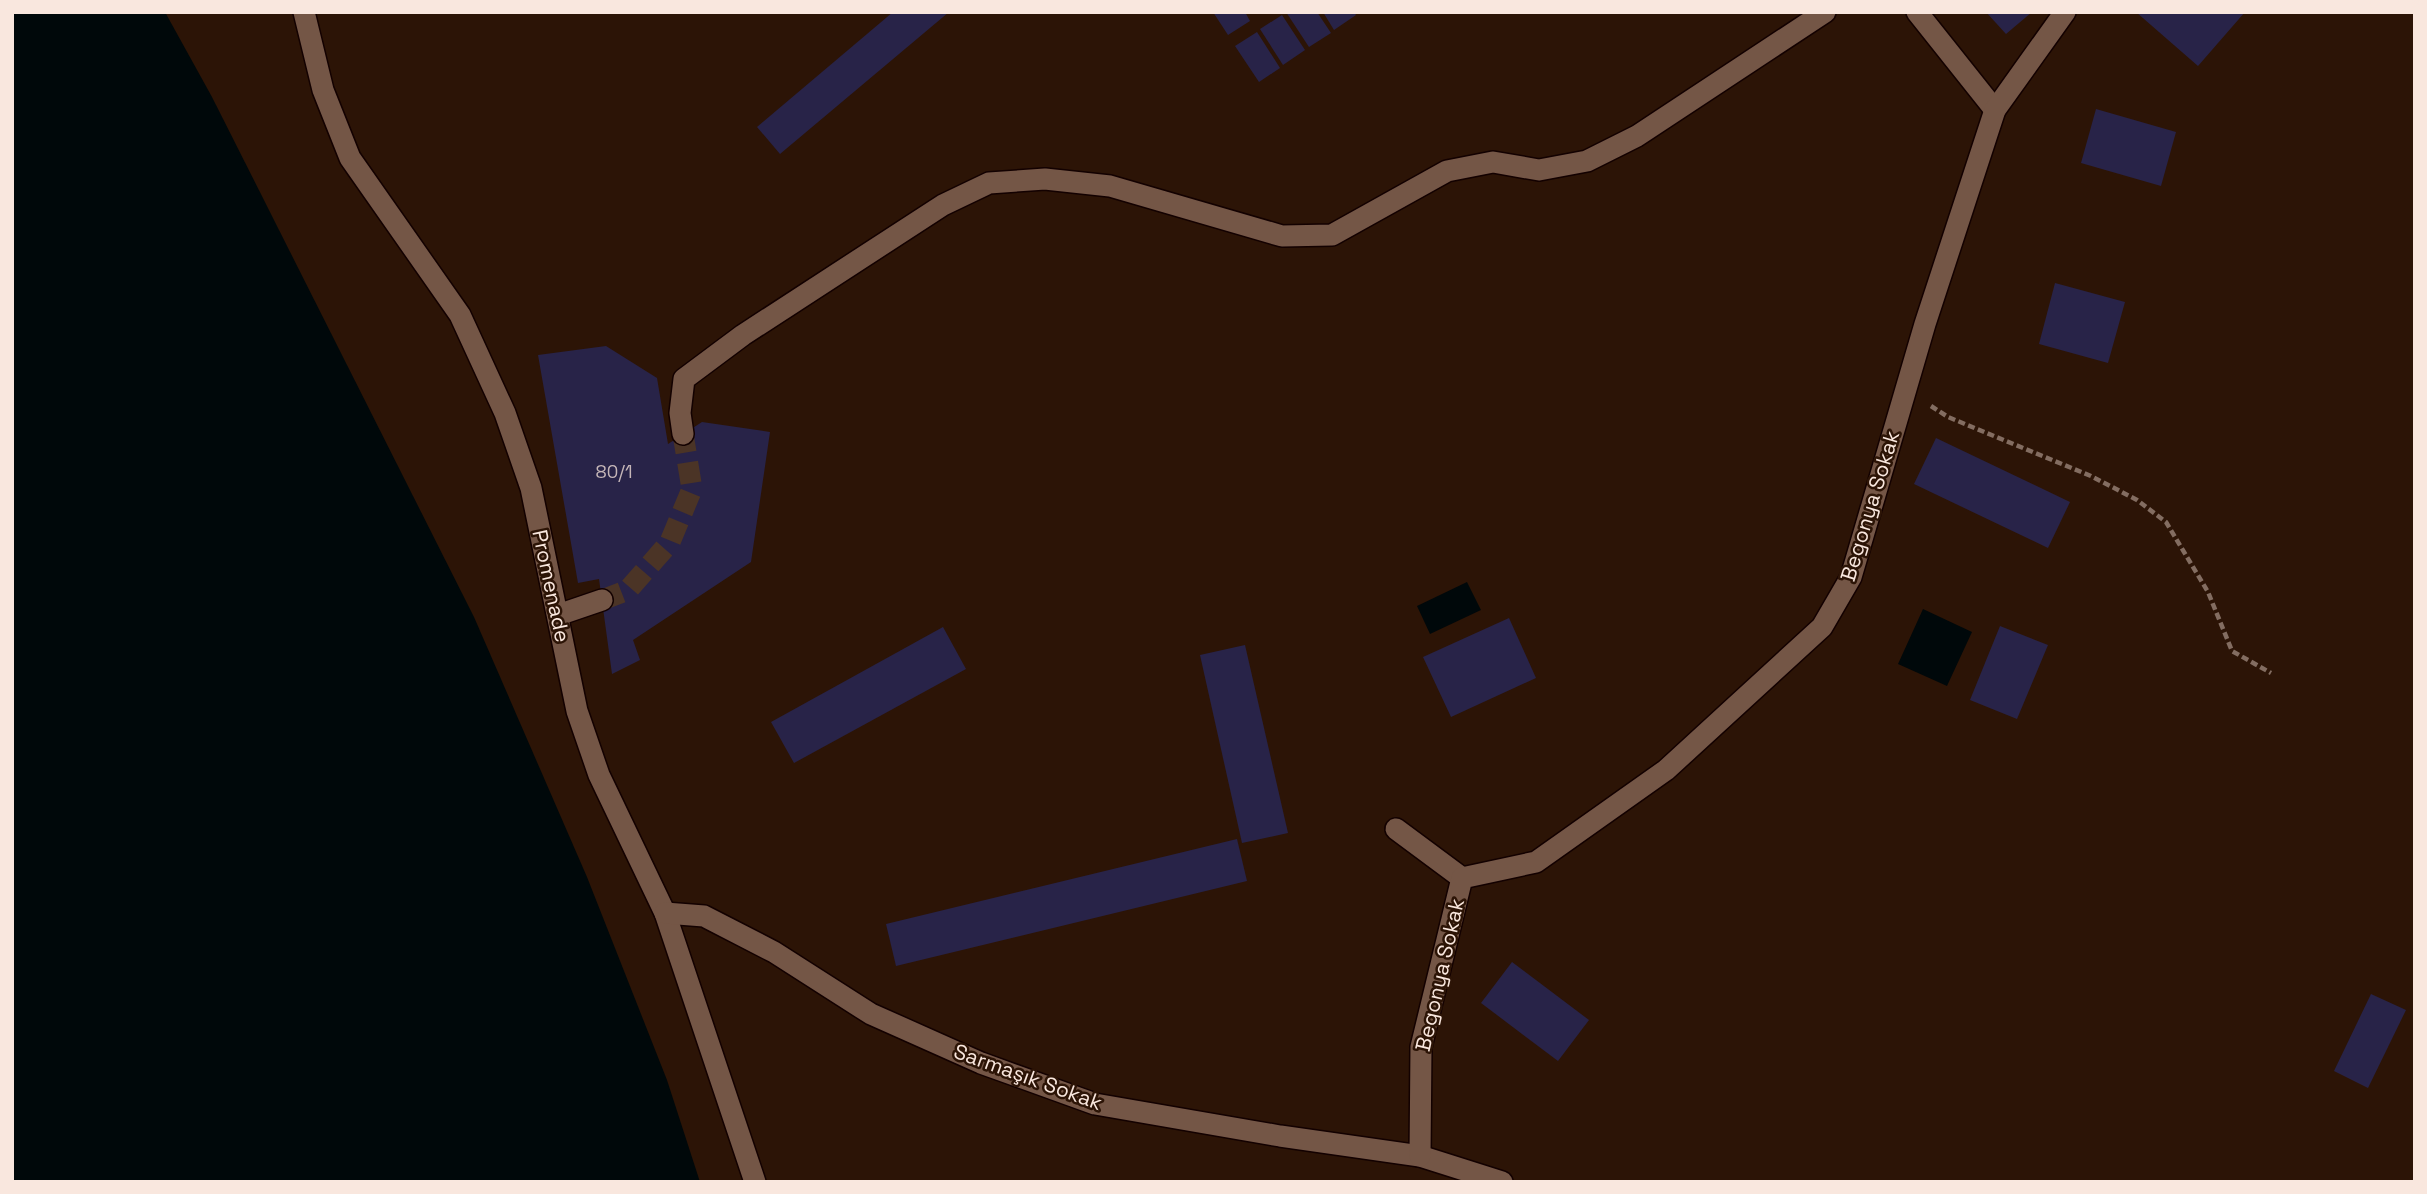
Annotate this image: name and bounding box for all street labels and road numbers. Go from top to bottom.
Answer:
street label: Begonya Sokak [1834,427,1905,584]
street label: Promenade [526,527,577,645]
street label: Begonya Sokak [1409,896,1470,1054]
street label: Sarmaşık Sokak [950,1037,1106,1116]

